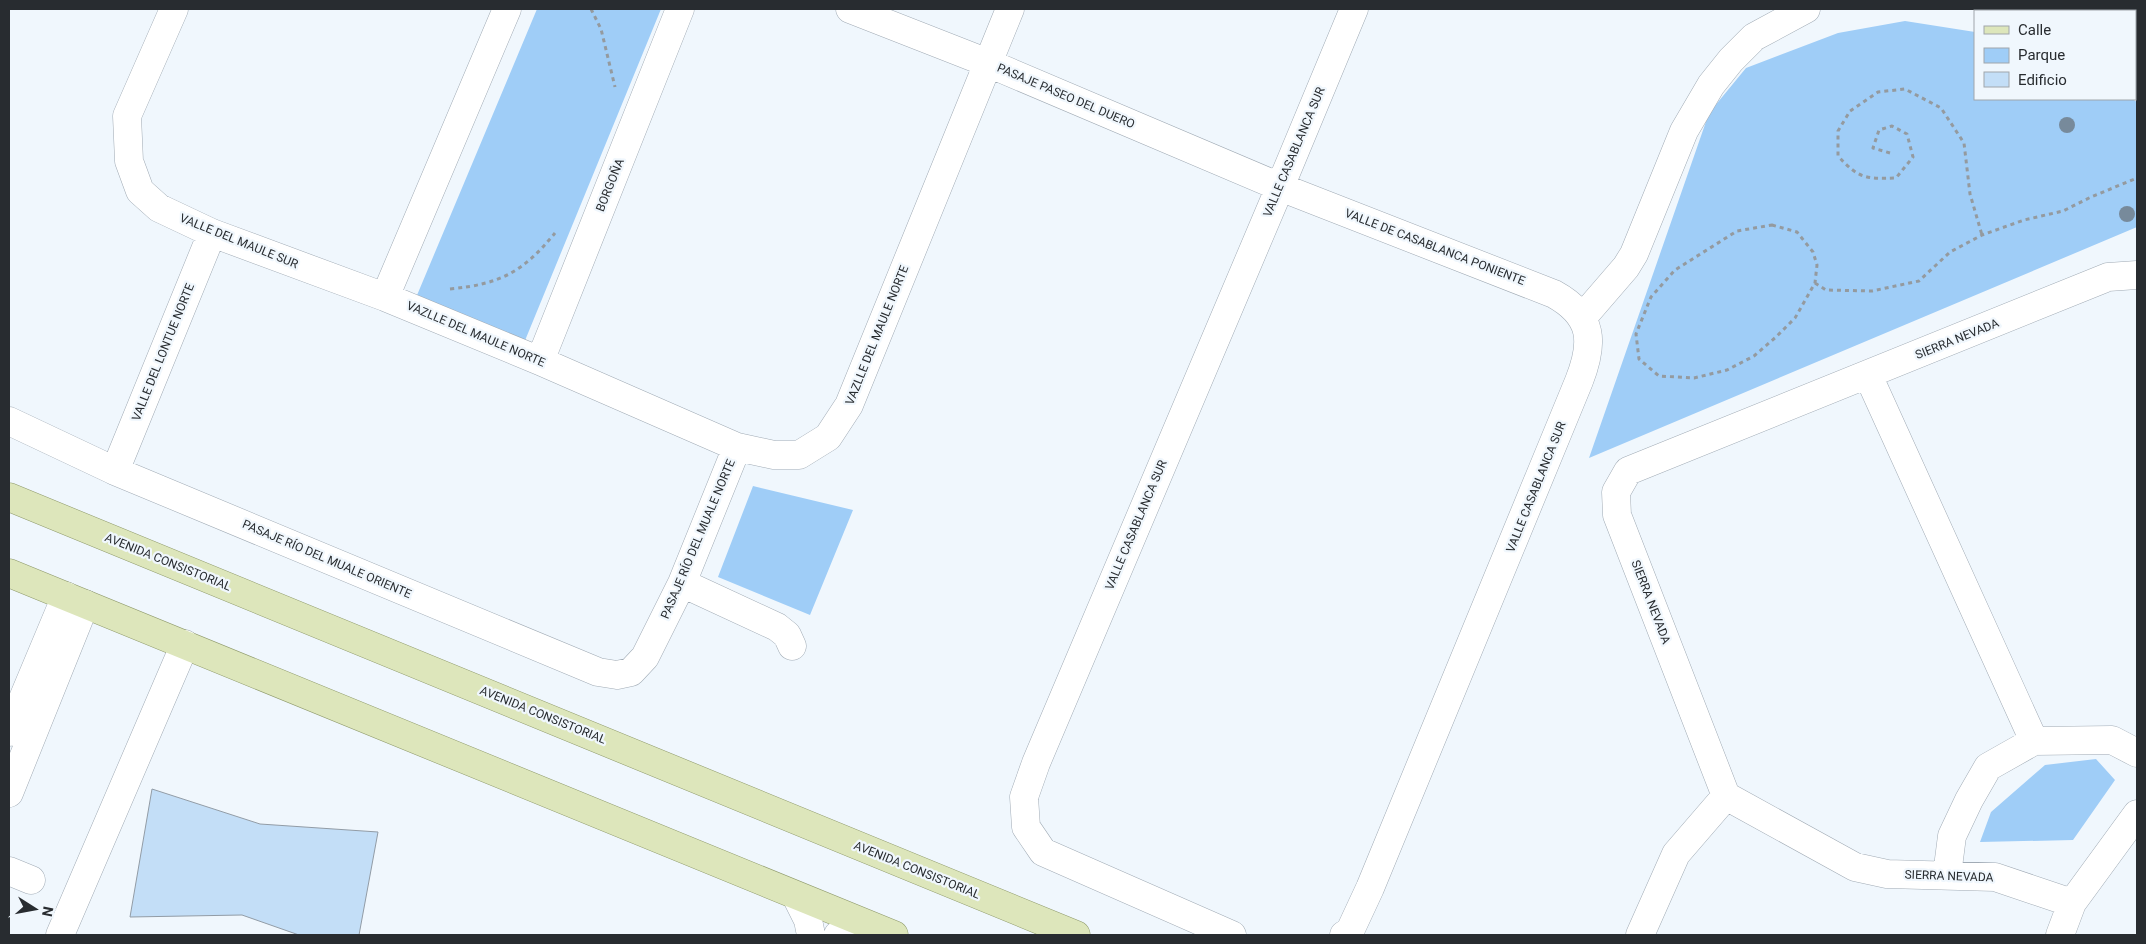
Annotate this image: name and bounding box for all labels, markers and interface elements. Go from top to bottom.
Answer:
legend [1974,10,2136,100]
text: Calle [2018,21,2051,39]
text: Parque [2018,46,2065,64]
street label: PASAJE PASEO DEL DUERO [995,61,1137,131]
text: Edificio [2018,71,2067,89]
street label: VALLE CASABLANCA SUR [1260,84,1328,219]
street label: BORGOÑA [591,155,627,214]
street label: VALLE DE CASABLANCA PONIENTE [1343,206,1527,288]
street label: VALLE DEL MAULE SUR [178,211,301,271]
street label: VAZLLE DEL MAULE NORTE [843,263,911,407]
street label: VALLE DEL LONTUE NORTE [129,281,197,423]
street label: VAZLLE DEL MAULE NORTE [405,298,548,370]
street label: SIERRA NEVADA [1913,316,2001,362]
street label: VALLE CASABLANCA SUR [1503,419,1569,554]
street label: PASAJE RÍO DEL MUALE NORTE [657,457,738,621]
street label: VALLE CASABLANCA SUR [1102,457,1170,592]
street label: PASAJE RÍO DEL MUALE ORIENTE [240,516,414,601]
street label: AVENIDA CONSISTORIAL [103,530,234,594]
street label: SIERRA NEVADA [1629,558,1674,646]
street label: AVENIDA CONSISTORIAL [478,683,609,747]
street label: AVENIDA CONSISTORIAL [852,838,983,902]
street label: SIERRA NEVADA [1904,867,1994,885]
north arrow [10,884,60,934]
text: N [39,905,57,918]

